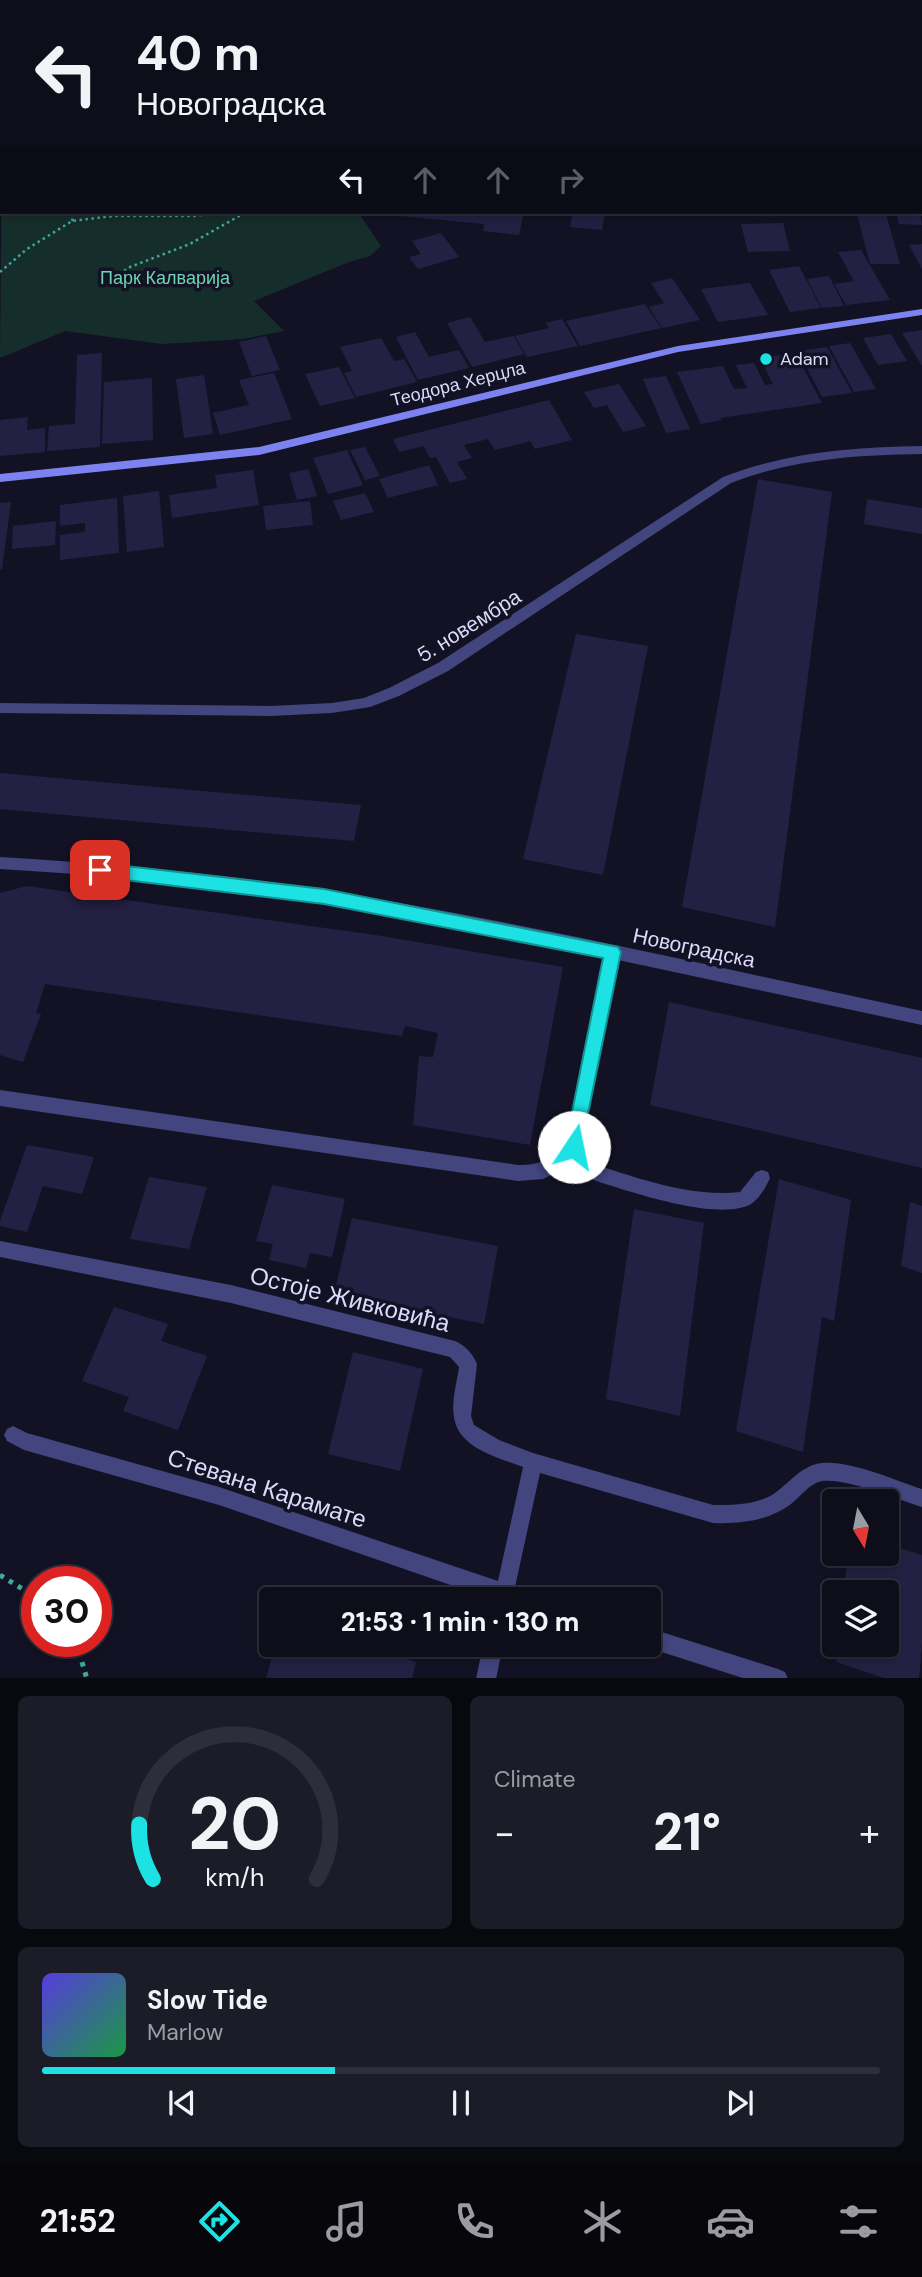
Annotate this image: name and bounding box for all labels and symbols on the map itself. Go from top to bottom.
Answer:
park label: Парк Калварија [100,266,231,290]
place label: Adam [780,347,829,371]
marker: Adam [758,351,774,367]
street label: Теодора Херцла [388,355,529,412]
street label: 5. новембра [412,583,527,669]
pin [70,840,130,900]
street label: Новоградска [630,921,758,975]
position arrow [537,1110,611,1184]
street label: Остоје Живковића [247,1259,454,1339]
street label: Стевана Карамате [163,1441,371,1535]
north arrow [822,1489,900,1566]
speed limit sign: 30 [21,1566,112,1657]

